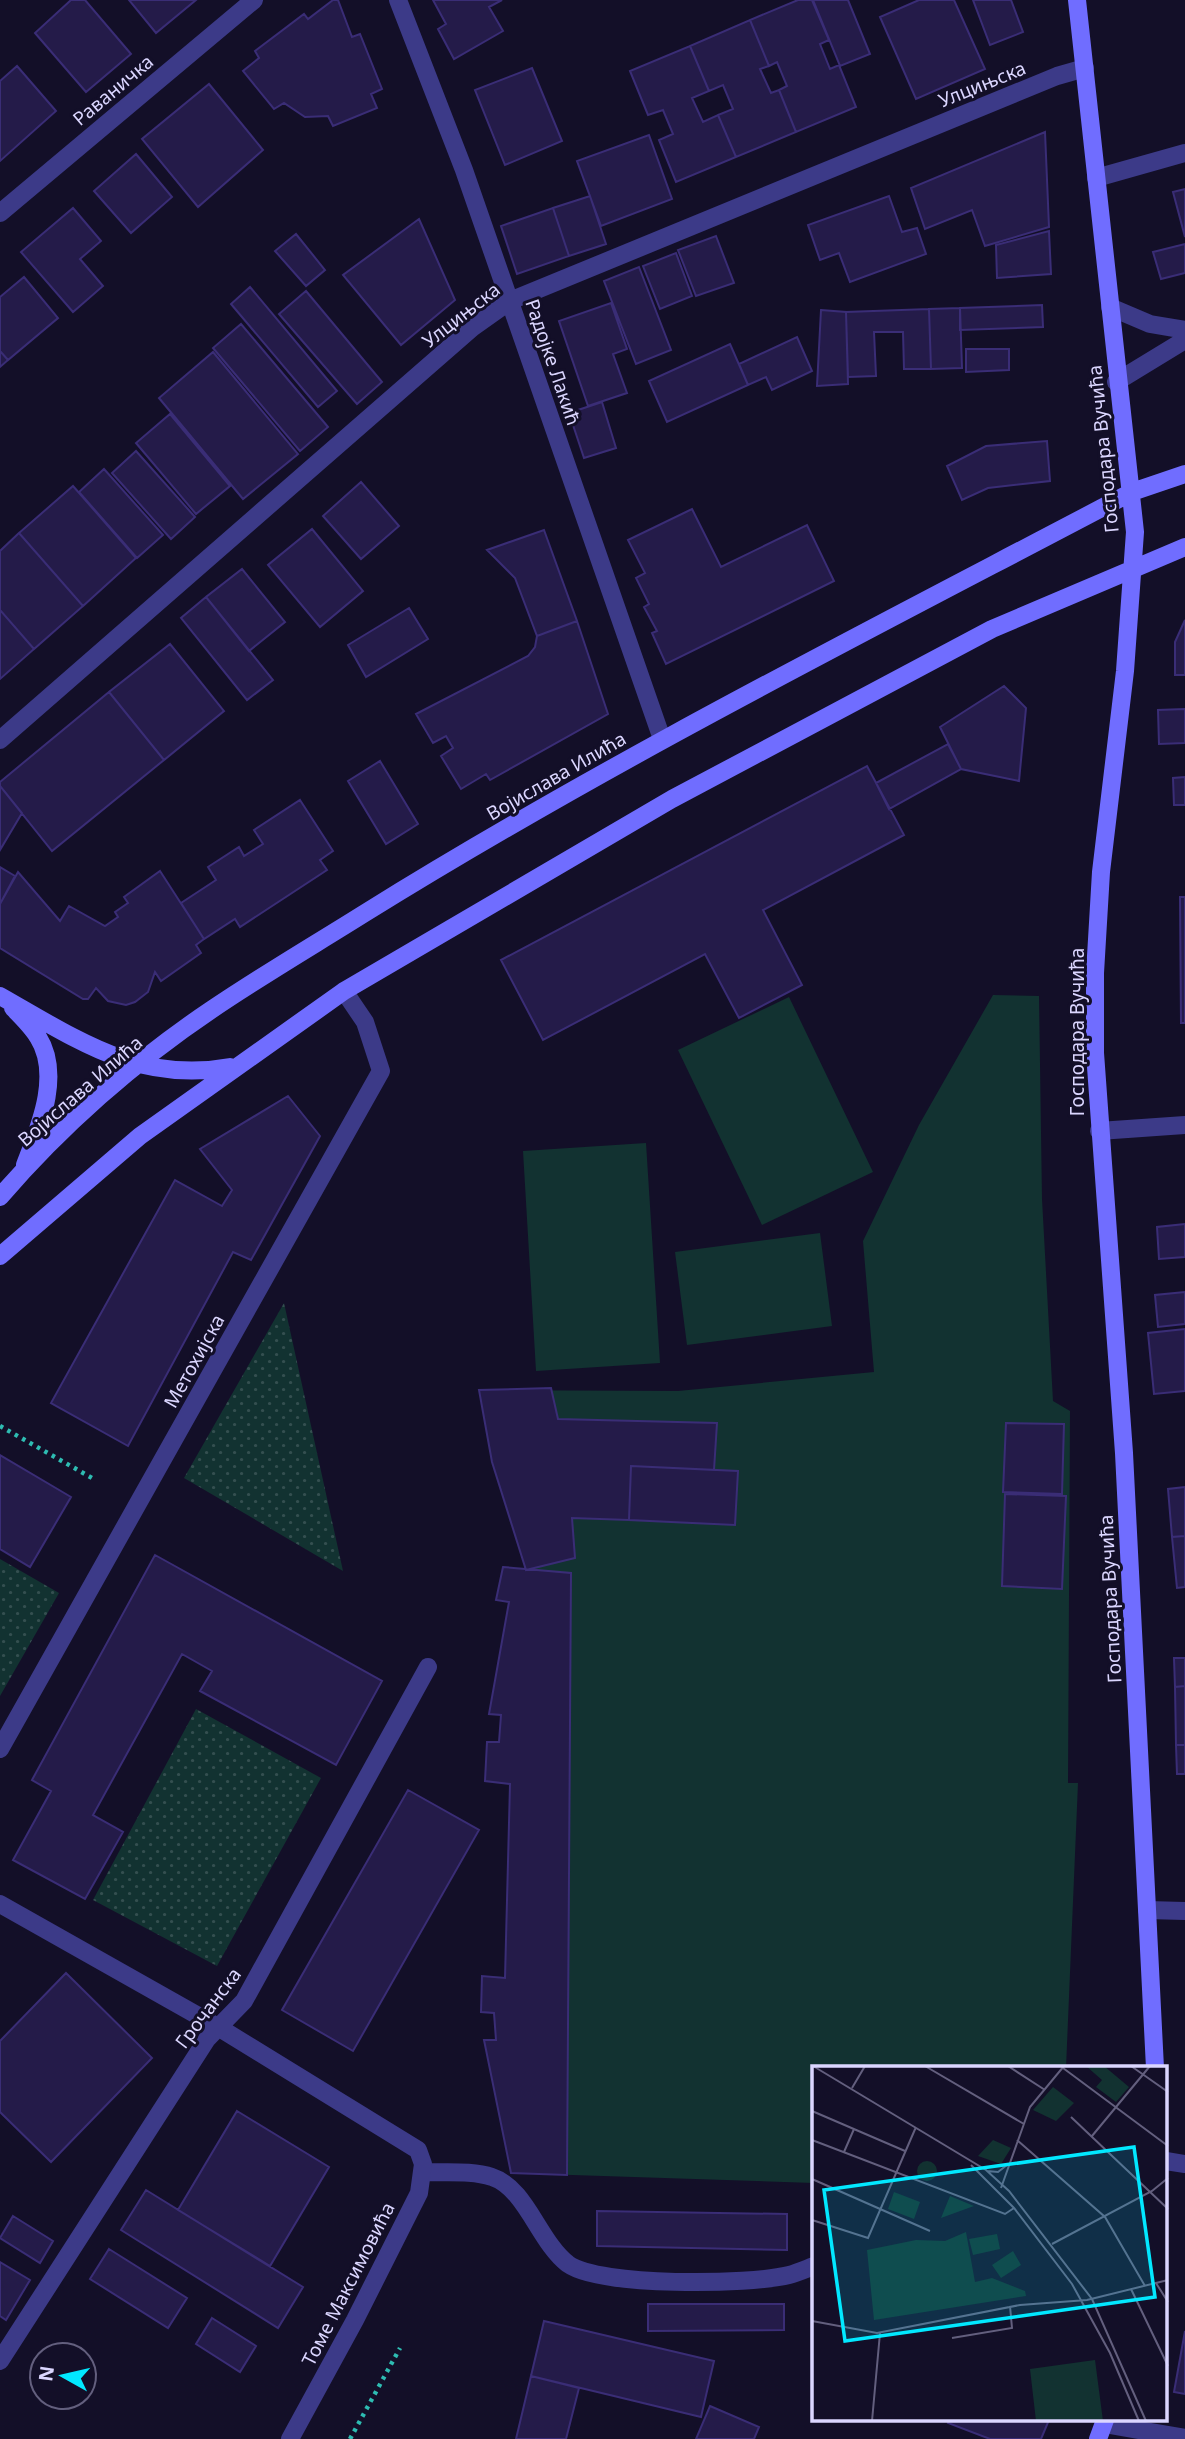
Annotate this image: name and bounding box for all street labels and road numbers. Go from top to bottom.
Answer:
street label: Раваничка [67,49,159,131]
street label: Улцињска [935,55,1029,113]
street label: Улцињска [417,276,505,354]
street label: Радојке Лакић [519,295,587,429]
street label: Господара Вучића [1081,364,1125,534]
street label: Војислава Илића [481,725,631,827]
street label: Господара Вучића [1064,948,1090,1116]
street label: Војислава Илића [12,1030,148,1152]
street label: Метохијска [158,1310,230,1412]
street label: Господара Вучића [1093,1514,1127,1684]
street label: Грочанска [169,1962,247,2054]
street label: Томе Максимовића [295,2198,401,2370]

